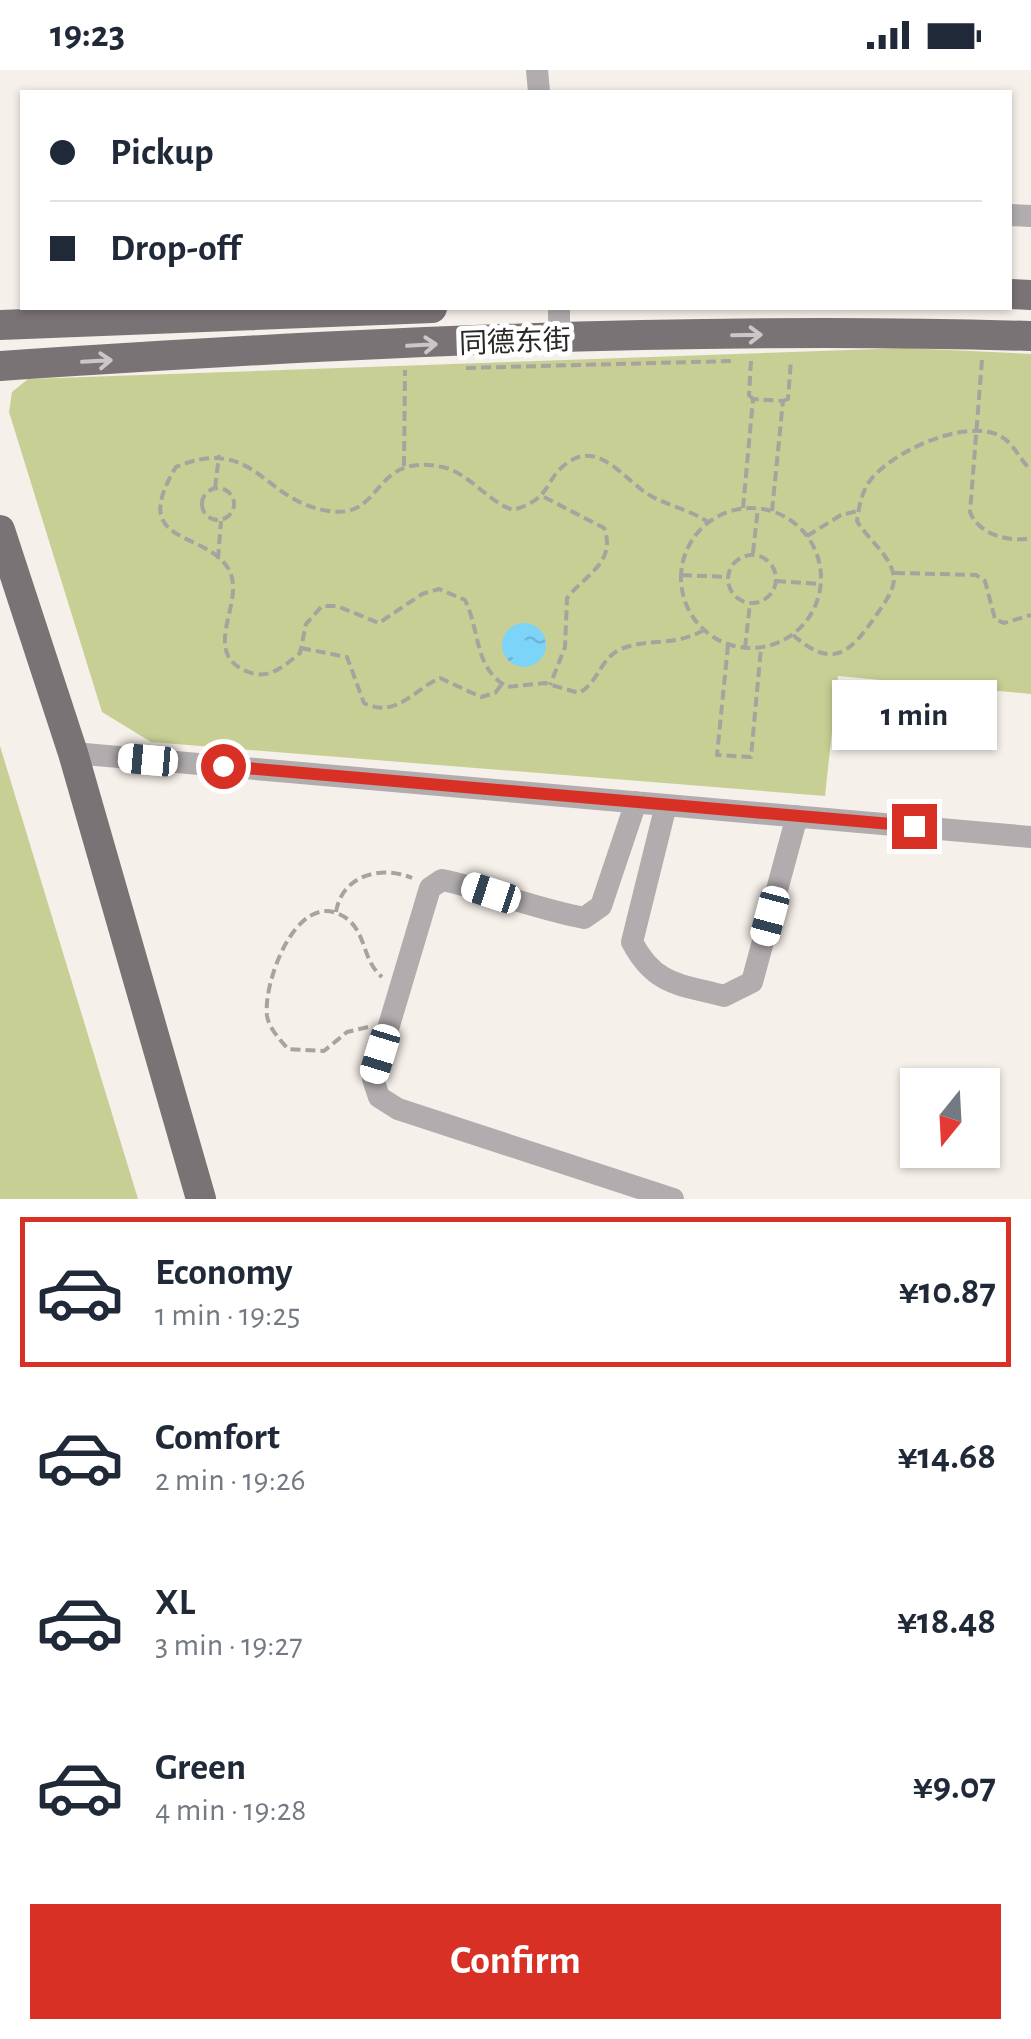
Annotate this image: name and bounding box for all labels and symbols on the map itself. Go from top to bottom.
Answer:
street label: 同德东街 [459,325,572,359]
one-way arrow [730,326,762,344]
one-way arrow [405,335,438,354]
one-way arrow [81,351,113,370]
callout: 1 min [832,681,996,751]
car [117,742,179,778]
route start [201,744,246,789]
route end [892,804,937,849]
car [458,869,524,917]
car [748,883,792,949]
car [357,1021,403,1087]
north arrow [900,1068,1000,1168]

